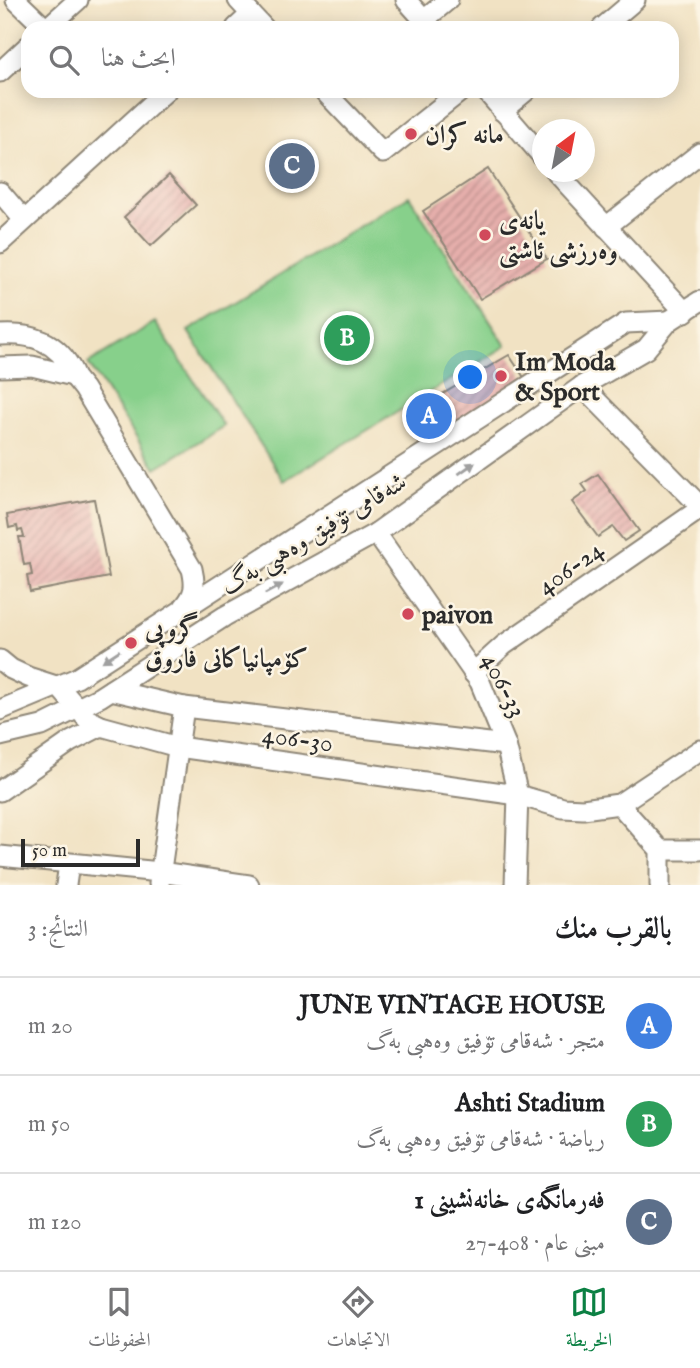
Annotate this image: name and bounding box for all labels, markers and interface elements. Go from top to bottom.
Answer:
search box [21,21,679,98]
icon: search [45,41,83,79]
text: ابحث هنا [101,42,176,75]
place label: مانه كران [425,119,504,152]
north arrow [532,119,595,182]
marker: مانه كران [403,126,419,142]
pin: C [269,140,315,192]
place label: یانەی وەرزشی ئاشتی [499,205,618,269]
marker: یانەی وەرزشی ئاشتی [477,227,493,243]
pin: B [324,312,370,364]
place label: Im Moda & Sport [515,346,616,409]
your location [453,360,487,394]
marker: Im Moda & Sport [493,368,509,384]
pin: A [406,390,452,442]
one-way arrow [458,461,476,475]
street label: شەقامی تۆفیق وەهبی بەگ [215,466,415,606]
street label: 406-24 [531,533,611,603]
one-way arrow [264,583,284,595]
place label: paivon [421,599,493,632]
marker: paivon [400,606,416,622]
place label: گروپی کۆمپانیاکانی فاروق [144,611,308,676]
marker: گروپی کۆمپانیاکانی فاروق [123,635,139,651]
street label: 406-33 [474,648,534,723]
one-way arrow [102,649,120,663]
street label: 406-30 [260,718,335,761]
scale bar [21,836,140,868]
text: 50 m [32,839,67,863]
text: بالقرب منك [555,911,672,949]
text: النتائج: 3 [28,915,88,944]
text: JUNE VINTAGE HOUSE [299,989,605,1022]
text: 20 m [28,1012,73,1041]
text: A [641,1012,657,1041]
text: متجر · شەقامی تۆفیق وەهبی بەگ [366,1027,605,1056]
text: Ashti Stadium [455,1087,605,1120]
text: 50 m [28,1110,70,1139]
text: B [641,1110,657,1139]
text: رياضة · شەقامی تۆفیق وەهبی بەگ [356,1125,605,1154]
text: فەرمانگەی خانەنشینی 1 [414,1184,605,1217]
text: 120 m [28,1208,81,1237]
text: C [641,1208,657,1237]
text: مبنى عام · 408-27 [465,1229,605,1258]
tab: المحفوظات [88,1283,151,1358]
tab: الاتجاهات [327,1283,390,1358]
tab: الخريطة [566,1283,612,1358]

